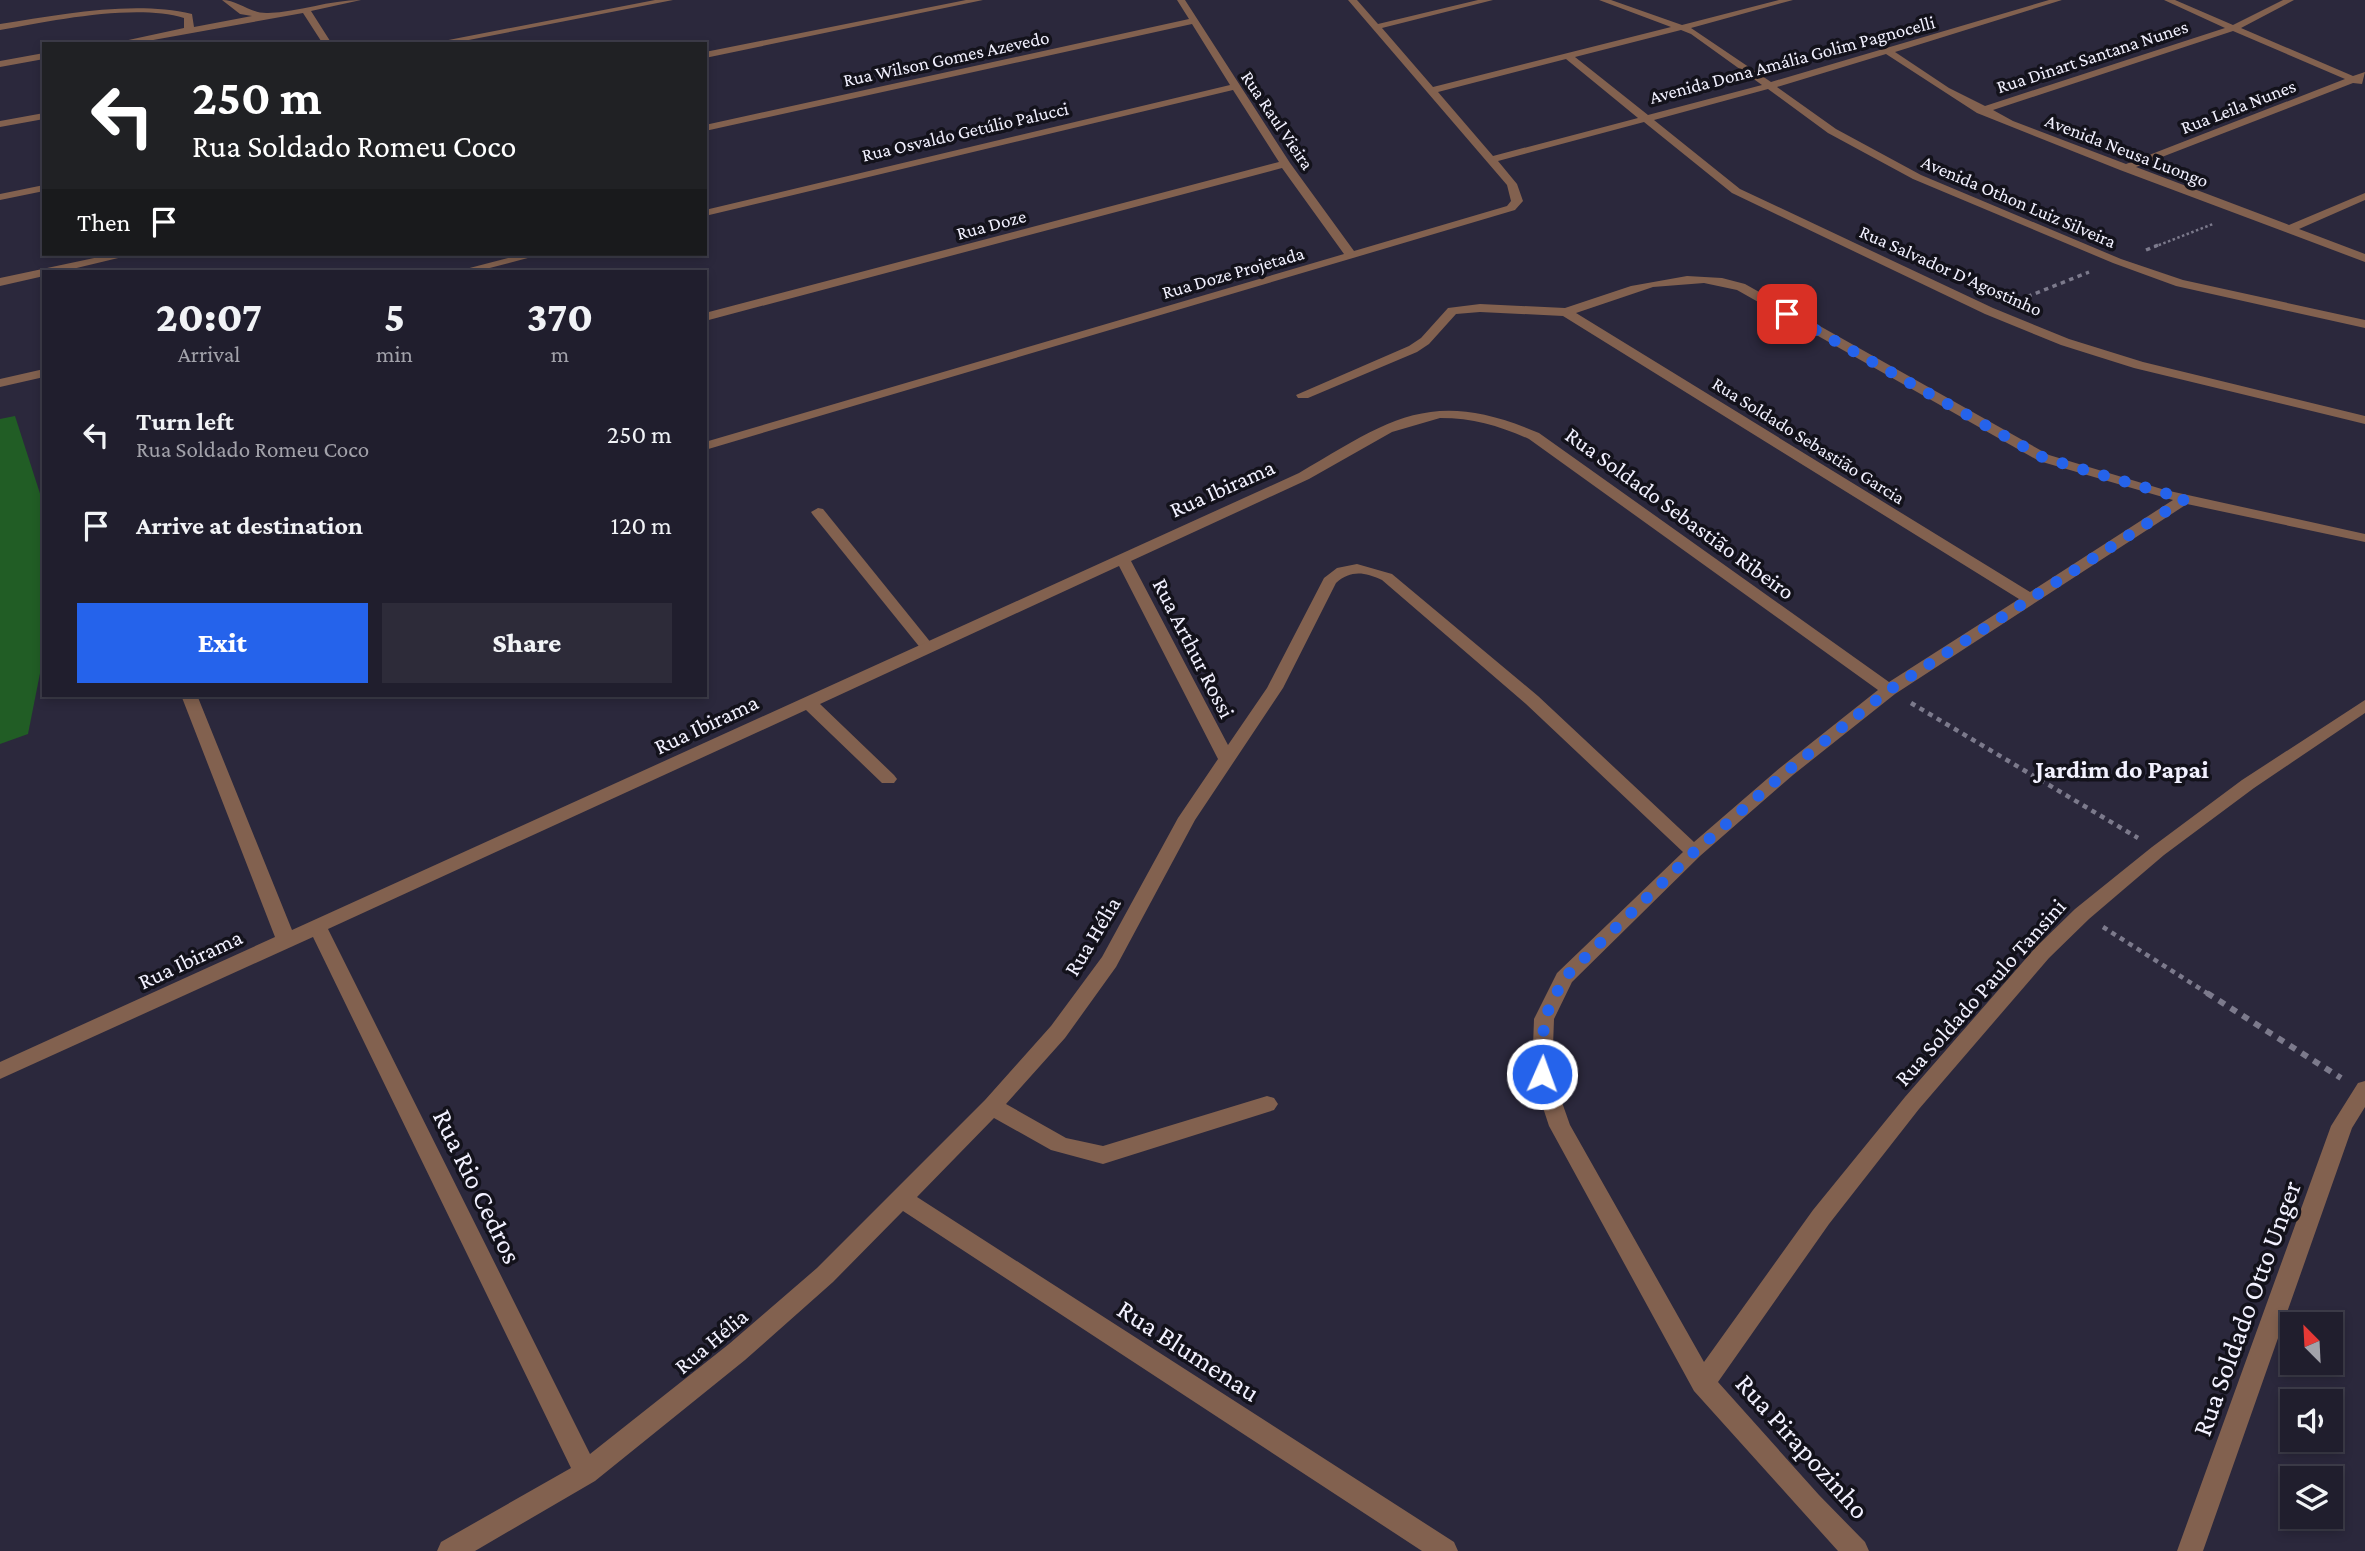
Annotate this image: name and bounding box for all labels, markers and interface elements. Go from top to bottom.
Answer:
street label: Avenida Dona Amália Golim Pagnocelli [1647,11,1937,108]
street label: Rua Dinart Santana Nunes [1994,16,2190,97]
street label: Rua Wilson Gomes Azevedo [841,26,1051,91]
street label: Rua Raul Vieira [1237,67,1318,174]
icon: left [77,70,168,161]
text: 250 m [192,70,322,125]
street label: Rua Leila Nunes [2178,75,2299,138]
street label: Rua Osvaldo Getúlio Palucci [860,97,1071,166]
street label: Avenida Neusa Luongo [2042,110,2211,191]
text: Rua Soldado Romeu Coco [192,128,516,164]
street label: Avenida Othon Luiz Silveira [1918,151,2119,252]
icon: arrive [145,203,183,241]
street label: Rua Doze [954,205,1028,244]
text: Then [77,208,131,237]
street label: Rua Salvador D'Agostinho [1856,221,2045,320]
street label: Rua Doze Projetada [1160,242,1307,304]
pin [1757,284,1817,344]
text: 20:07 [156,293,262,340]
text: 5 [384,293,405,340]
text: 370 [527,293,593,340]
icon: arrive [1768,295,1806,333]
text: Arrival [178,341,240,367]
text: min [376,341,413,367]
text: m [551,341,569,367]
street label: Rua Soldado Sebastião Garcia [1709,372,1909,508]
text: Turn left [136,407,234,436]
icon: left [77,416,115,454]
text: 250 m [607,420,672,449]
street label: Rua Soldado Sebastião Ribeiro [1561,421,1799,605]
text: Rua Soldado Romeu Coco [136,436,369,462]
street label: Rua Ibirama [1166,453,1279,523]
icon: arrive [77,507,115,545]
text: Arrive at destination [136,511,363,540]
text: 120 m [611,511,672,540]
street label: Rua Arthur Rossi [1148,574,1240,722]
button: Exit [77,603,368,683]
button: Share [382,603,672,683]
street label: Rua Ibirama [650,688,763,759]
district label: Jardim do Papai [2032,755,2209,784]
street label: Rua Hélia [1058,891,1126,980]
street label: Rua Soldado Paulo Tansini [1889,893,2071,1091]
street label: Rua Ibirama [134,923,247,994]
position arrow [1505,1037,1579,1111]
street label: Rua Rio Cedros [427,1104,528,1268]
street label: Rua Soldado Otto Unger [2186,1176,2307,1440]
street label: Rua Blumenau [1112,1293,1266,1408]
street label: Rua Hélia [669,1303,753,1379]
north arrow [2280,1312,2343,1376]
map controls [2280,1312,2343,1529]
street label: Rua Pirapozinho [1730,1368,1876,1525]
button: sound [2280,1389,2343,1452]
button: layers [2280,1466,2343,1529]

